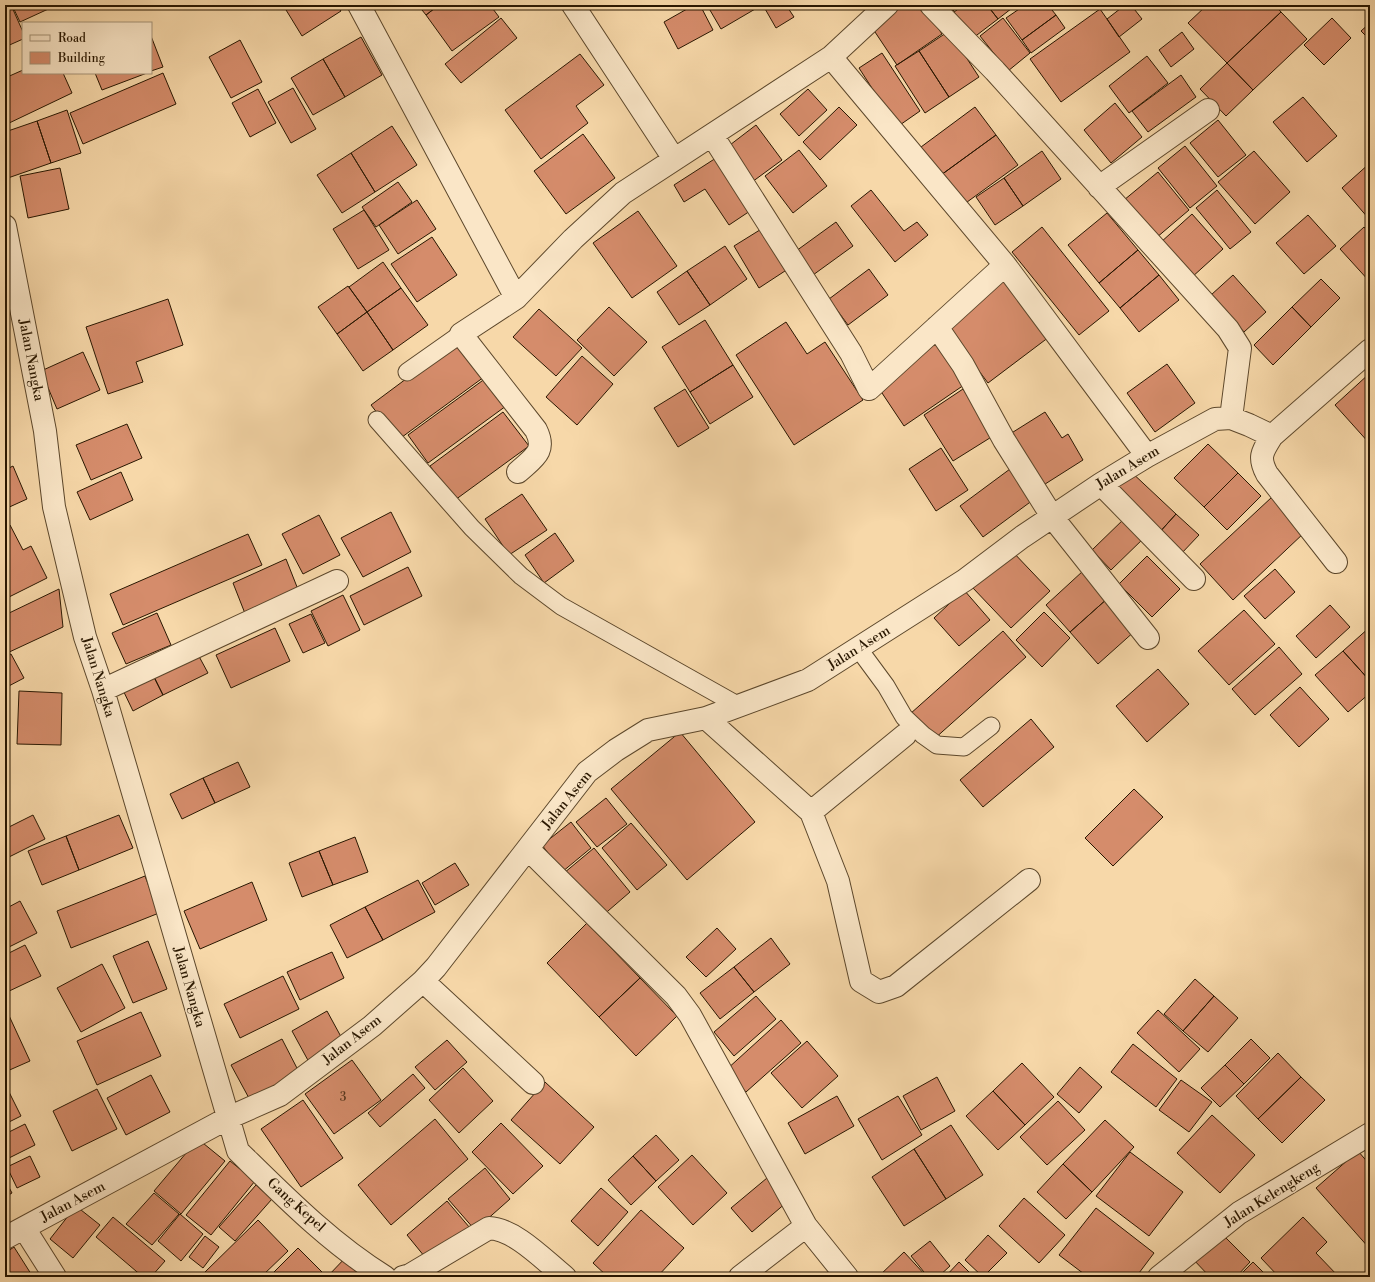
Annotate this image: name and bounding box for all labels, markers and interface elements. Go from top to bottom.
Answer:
legend [22,22,152,74]
text: Road [58,31,86,46]
text: Building [57,51,106,66]
street label: Jalan Nangka [14,316,48,403]
street label: Jalan Asem [1092,442,1163,494]
street label: Jalan Asem [823,622,894,675]
street label: Jalan Nangka [77,634,119,720]
street label: Jalan Asem [537,767,596,834]
street label: Jalan Nangka [169,944,209,1030]
street label: Jalan Asem [318,1011,385,1069]
house number: 3 [340,1090,347,1105]
street label: Jalan Kelengkeng [1220,1158,1324,1232]
street label: Gang Kepel [263,1174,329,1236]
street label: Jalan Asem [37,1177,108,1227]

